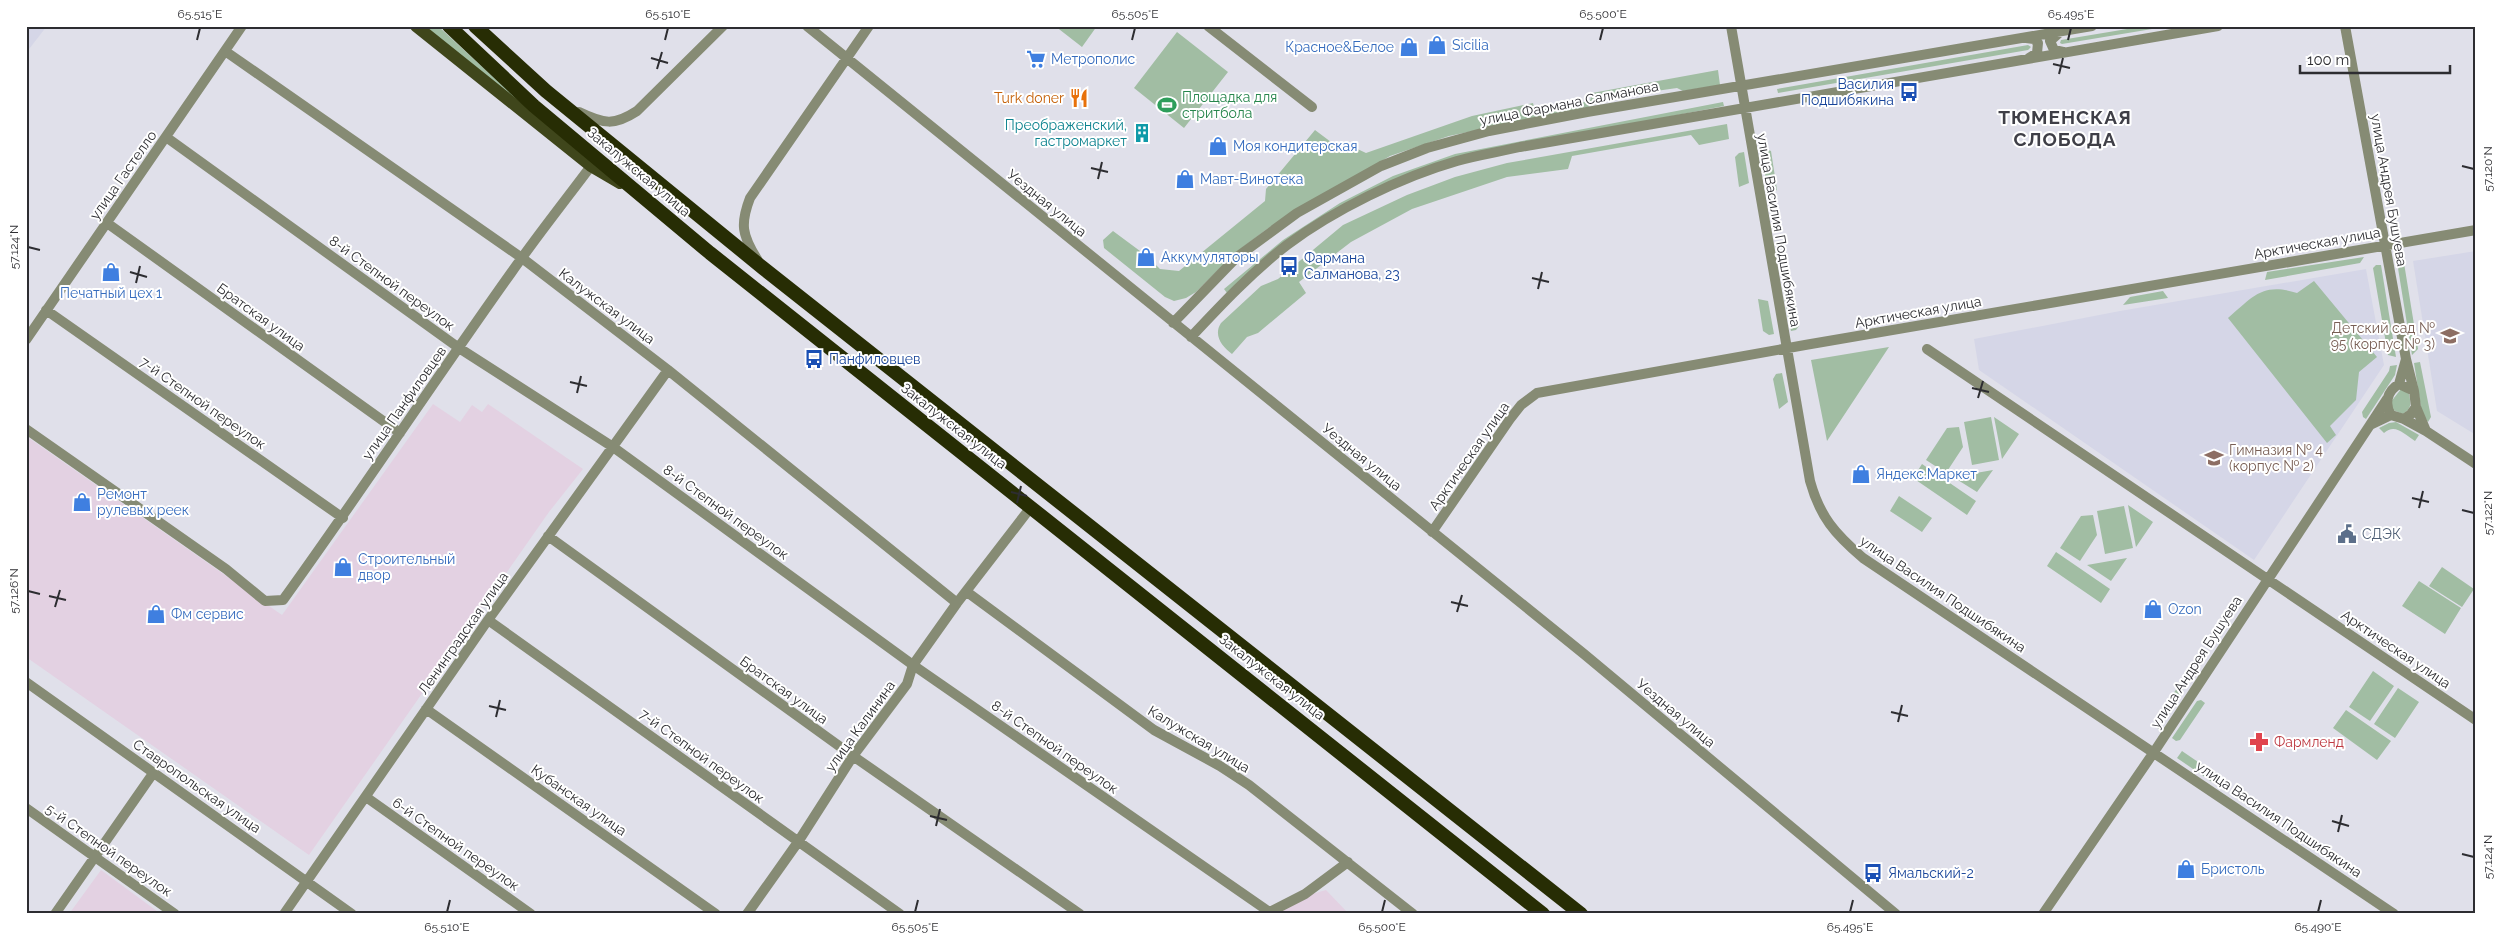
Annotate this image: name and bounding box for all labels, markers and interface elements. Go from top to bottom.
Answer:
text: 65.515°E [178,7,222,21]
text: 65.510°E [645,7,691,21]
text: 65.505°E [1112,7,1158,21]
text: 65.500°E [1579,7,1627,21]
text: 65.495°E [2048,7,2094,21]
shop icon: Sicilia [1426,34,1448,56]
shop icon: Красное&Белое [1398,36,1420,58]
place label: Sicilia [1452,37,1489,53]
place label: Красное&Белое [1285,39,1394,55]
scale bar [2300,42,2450,74]
supermarket icon: Метрополис [1025,48,1047,70]
place label: Метрополис [1051,51,1136,67]
text: 100 m [2307,51,2349,69]
place label: Василия Подшибякина [1801,76,1894,108]
street label: улица Фармана Салманова [1478,78,1660,128]
bus stop icon: Василия Подшибякина [1898,81,1920,103]
restaurant icon: Turk doner [1068,87,1090,109]
place label: Площадка для стритбола [1182,89,1277,121]
place label: Turk doner [994,90,1064,106]
sports icon: Площадка для стритбола [1156,94,1178,116]
district label: ТЮМЕНСКАЯ СЛОБОДА [1998,106,2132,150]
street label: улица Андрея Бушуева [2368,112,2410,268]
place label: Преображенский, гастромаркет [1005,117,1127,149]
building icon: Преображенский, гастромаркет [1131,122,1153,144]
street label: Закалужская улица [584,124,694,220]
street label: улица Гастелло [86,127,160,223]
street label: улица Василия Подшибякина [1754,132,1804,328]
shop icon: Моя кондитерская [1207,135,1229,157]
place label: Моя кондитерская [1233,138,1358,154]
text: 57.120°N [2481,146,2495,192]
street label: Уездная улица [1004,166,1090,240]
shop icon: Мавт-Винотека [1174,168,1196,190]
place label: Мавт-Винотека [1200,171,1303,187]
street label: Арктическая улица [2252,224,2382,262]
text: 57.124°N [7,225,21,269]
street label: 8-й Степной переулок [326,232,458,334]
shop icon: Аккумуляторы [1135,246,1157,268]
place label: Аккумуляторы [1161,249,1258,265]
place label: Фармана Салманова, 23 [1304,250,1400,282]
bus stop icon: Фармана Салманова, 23 [1278,255,1300,277]
shop icon: Печатный цех 1 [100,261,122,283]
street label: Калужская улица [556,265,658,347]
street label: Братская улица [214,280,308,354]
place label: Печатный цех 1 [60,285,162,301]
street label: Арктическая улица [1853,293,1983,331]
place label: Детский сад № 95 (корпус № 3) [2331,320,2435,352]
school or university icon: Детский сад № 95 (корпус № 3) [2439,325,2461,347]
street label: улица Панфиловцев [359,343,449,463]
bus stop icon: Панфиловцев [803,348,825,370]
place label: Панфиловцев [829,351,920,367]
street label: 7-й Степной переулок [137,354,269,452]
street label: Закалужская улица [898,380,1010,472]
street label: Арктическая улица [1426,399,1512,513]
street label: Уездная улица [1319,420,1405,494]
place label: Гимназия № 4 (корпус № 2) [2229,442,2323,474]
school or university icon: Гимназия № 4 (корпус № 2) [2203,447,2225,469]
street label: 8-й Степной переулок [660,461,792,563]
shop icon: Яндекс.Маркет [1850,463,1872,485]
place label: Яндекс.Маркет [1876,466,1977,482]
place label: Ремонт рулевых реек [97,486,189,518]
shop icon: Ремонт рулевых реек [71,491,93,513]
text: 57.122°N [2481,491,2495,535]
public building icon: СДЭК [2336,523,2358,545]
place label: СДЭК [2362,526,2401,542]
street label: улица Василия Подшибякина [1857,532,2029,656]
place label: Строительный двор [358,551,455,583]
shop icon: Строительный двор [332,556,354,578]
text: 57.126°N [7,568,21,614]
street label: Ленинградская улица [415,569,511,697]
street label: улица Андрея Бушуева [2147,593,2245,731]
shop icon: Ozon [2142,598,2164,620]
place label: Ozon [2168,601,2202,617]
shop icon: Фм сервис [145,603,167,625]
place label: Фм сервис [171,606,244,622]
street label: Арктическая улица [2338,606,2454,692]
street label: Закалужская улица [1216,631,1328,723]
street label: Братская улица [737,653,831,727]
street label: Уездная улица [1634,676,1718,750]
street label: улица Калинина [822,678,898,774]
street label: 8-й Степной переулок [989,697,1121,797]
street label: Калужская улица [1145,702,1253,776]
street label: 7-й Степной переулок [637,706,767,806]
pharmacy icon: Фармленд [2248,731,2270,753]
place label: Фармленд [2274,734,2344,750]
street label: Ставропольская улица [130,736,264,836]
street label: улица Василия Подшибякина [2193,757,2365,881]
street label: Кубанская улица [528,761,630,839]
street label: 6-й Степной переулок [390,794,522,894]
street label: 5-й Степной переулок [43,800,175,900]
text: 57.124°N [2481,835,2495,879]
shop icon: Бристоль [2175,858,2197,880]
place label: Бристоль [2201,861,2265,877]
bus stop icon: Ямальский-2 [1862,862,1884,884]
place label: Ямальский-2 [1888,865,1974,881]
text: 65.510°E [424,920,470,934]
text: 65.505°E [892,920,938,934]
text: 65.500°E [1358,920,1406,934]
text: 65.495°E [1827,920,1873,934]
text: 65.490°E [2294,920,2342,934]

